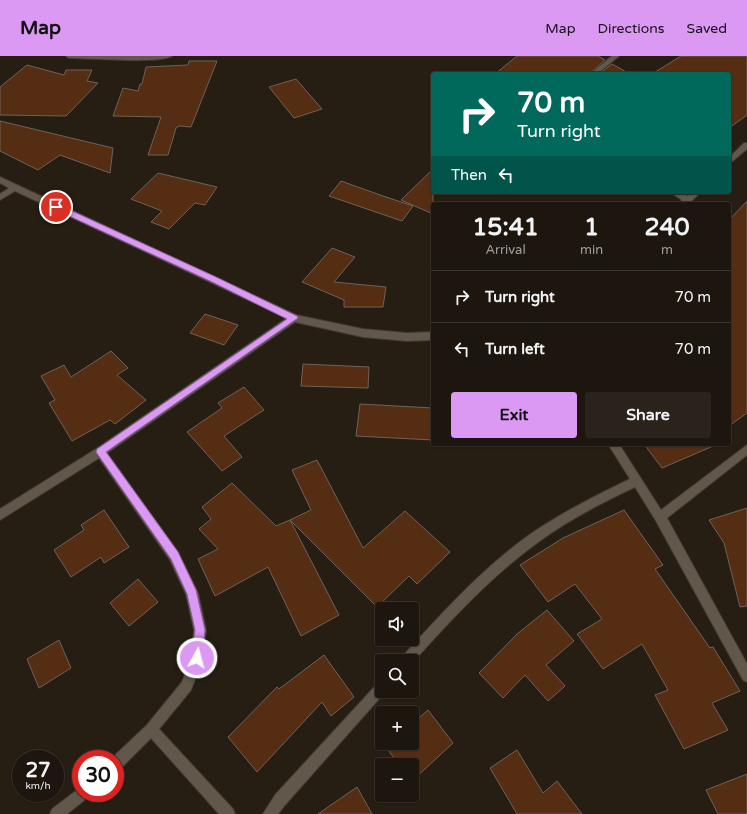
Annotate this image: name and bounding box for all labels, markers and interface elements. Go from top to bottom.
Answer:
text: Map [20,17,61,39]
text: Map [545,20,576,37]
text: Directions [598,20,665,37]
text: Saved [687,20,727,37]
text: 70 m [517,86,585,120]
icon: right [451,88,503,140]
text: Turn right [517,120,601,142]
icon: left [495,164,517,186]
text: Then [451,166,487,184]
pin [39,190,73,224]
icon: arrive [45,196,67,218]
text: 15:41 [472,213,539,242]
text: 1 [584,213,599,242]
text: 240 [644,213,690,242]
text: Arrival [485,242,526,258]
text: min [580,242,603,258]
text: m [661,242,673,258]
icon: right [451,286,473,308]
text: Turn right [485,288,555,306]
text: 70 m [674,288,711,306]
icon: left [451,338,473,360]
text: Turn left [485,340,545,358]
text: 70 m [674,340,711,358]
button: Exit [451,392,577,438]
button: Share [585,392,711,438]
map controls [375,602,419,802]
button: sound [375,602,419,646]
position arrow [176,637,218,679]
button: search [375,654,419,698]
button: + [375,706,419,750]
speed limit sign: 30 [72,750,124,802]
button: − [375,758,419,802]
text: 27 [25,759,51,783]
text: km/h [25,780,51,792]

